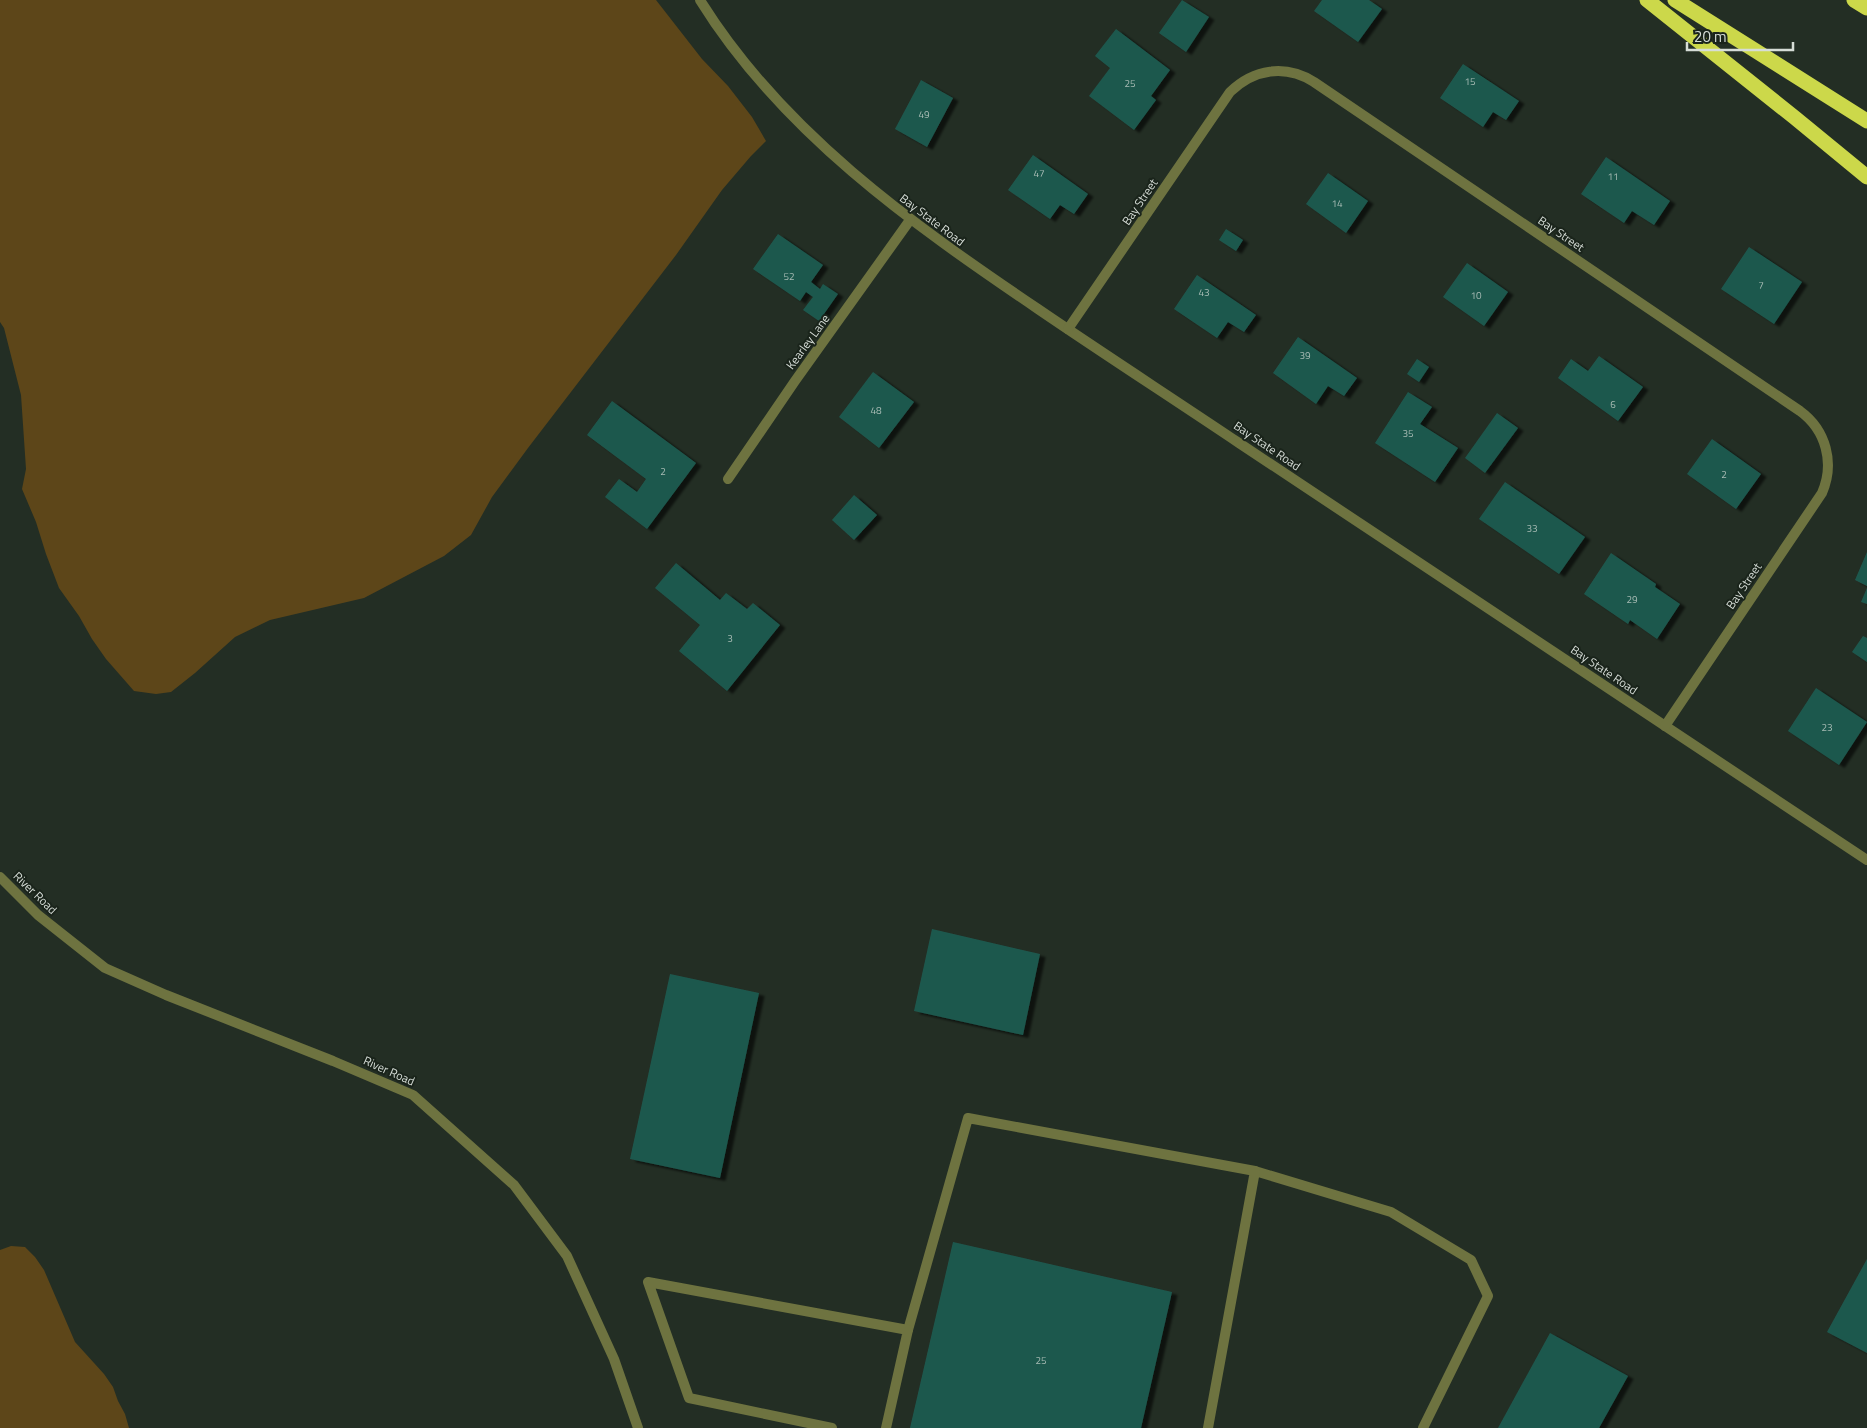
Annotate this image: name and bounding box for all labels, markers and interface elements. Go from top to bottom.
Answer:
scale bar [1687,20,1793,52]
text: 20 m [1694,25,1727,48]
house number: 15 [1464,74,1476,89]
house number: 25 [1124,76,1136,91]
house number: 49 [918,107,930,122]
house number: 47 [1033,166,1045,181]
house number: 11 [1607,169,1619,184]
street label: Bay Street [1117,174,1163,229]
street label: Bay State Road [896,189,969,250]
house number: 14 [1331,196,1343,211]
street label: Bay Street [1534,211,1589,257]
house number: 52 [783,269,795,284]
house number: 7 [1758,278,1764,293]
house number: 43 [1198,285,1210,300]
house number: 10 [1470,288,1482,303]
street label: Kearley Lane [781,310,834,373]
house number: 39 [1299,348,1311,363]
house number: 6 [1610,397,1616,412]
house number: 48 [870,403,882,418]
street label: Bay State Road [1230,416,1305,475]
house number: 35 [1402,426,1414,441]
house number: 2 [660,464,666,479]
house number: 2 [1721,467,1727,482]
house number: 33 [1526,521,1538,536]
street label: Bay Street [1721,558,1767,613]
house number: 29 [1626,592,1638,607]
house number: 3 [727,631,733,646]
street label: Bay State Road [1567,640,1642,699]
house number: 23 [1821,720,1833,735]
street label: River Road [9,867,62,918]
street label: River Road [360,1051,418,1090]
house number: 25 [1035,1353,1047,1368]

